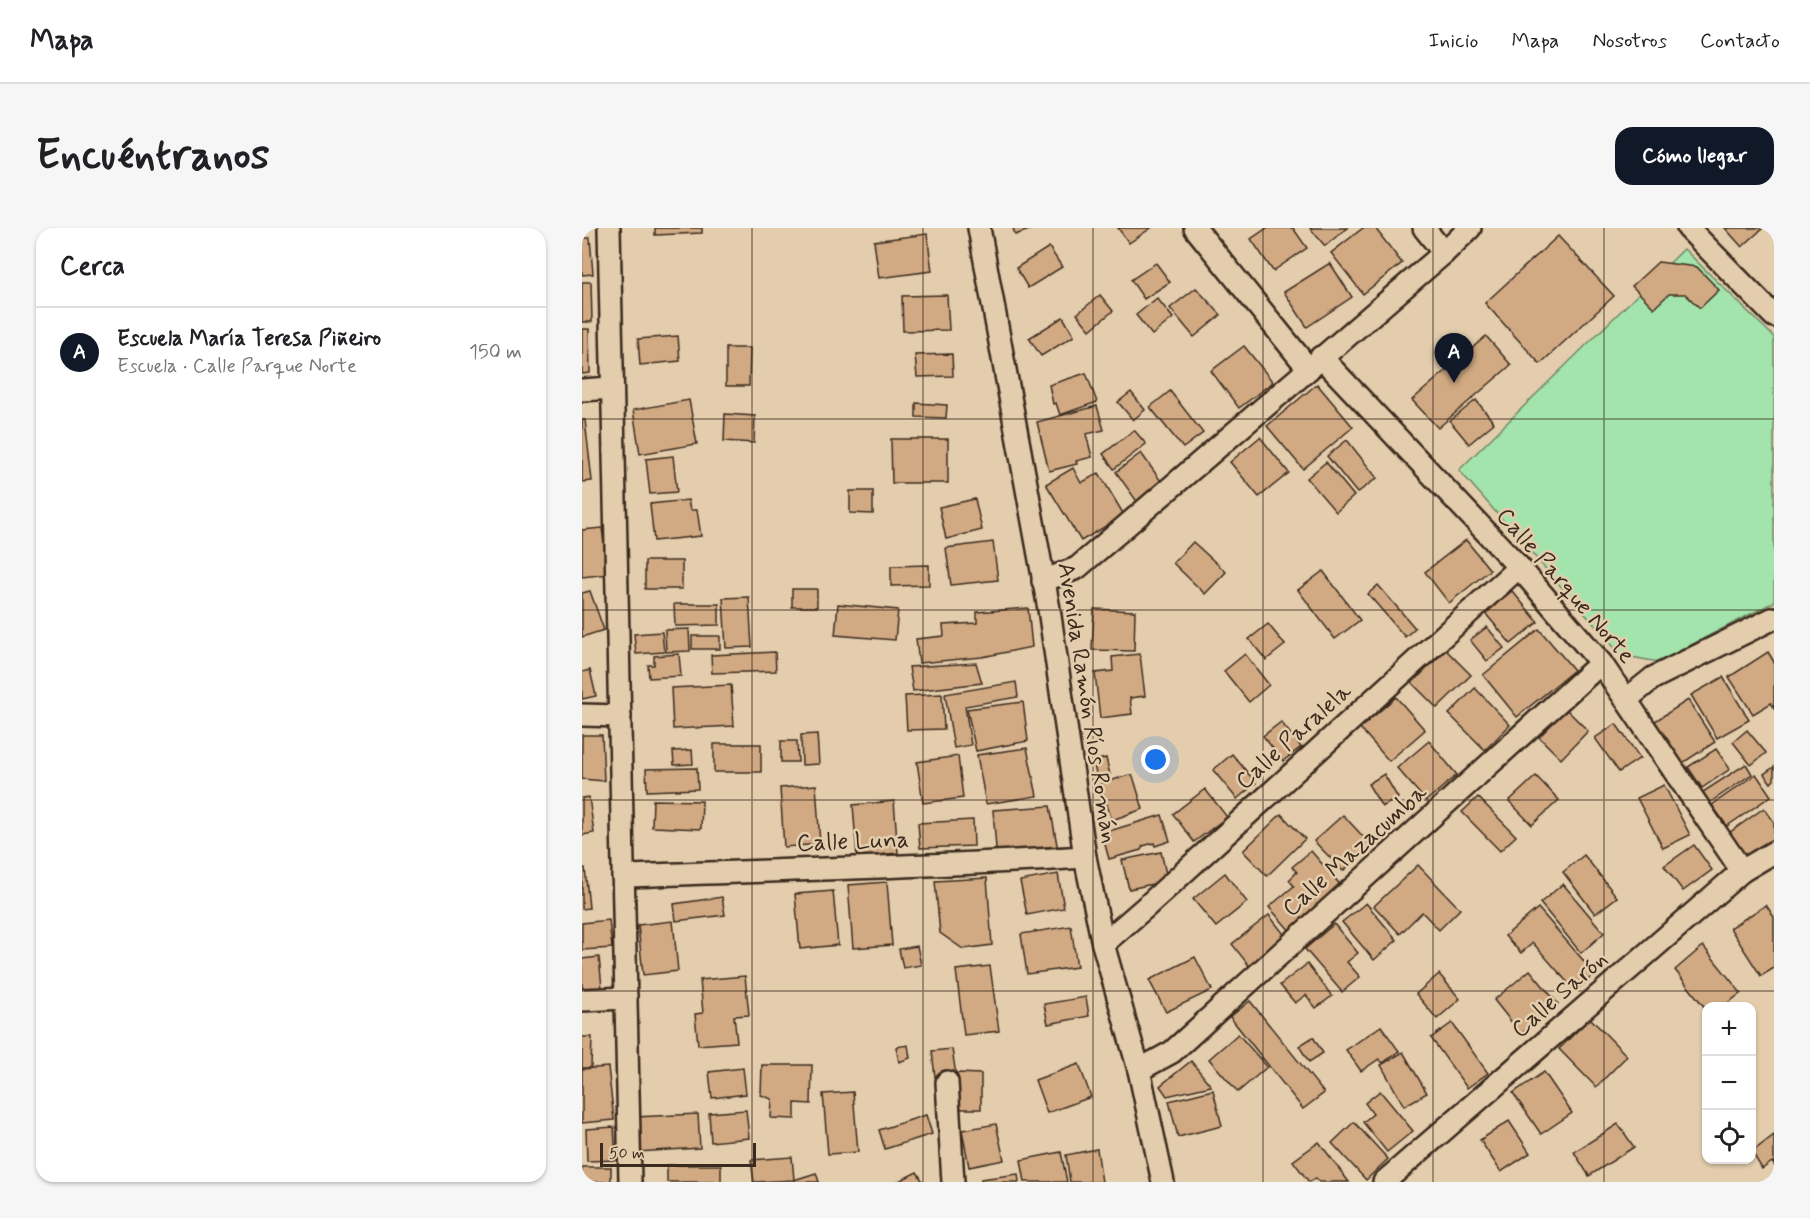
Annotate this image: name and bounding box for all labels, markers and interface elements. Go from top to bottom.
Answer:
text: Mapa [30,23,94,60]
text: Inicio [1429,27,1479,55]
text: Mapa [1512,27,1559,55]
text: Nosotros [1592,27,1667,55]
text: Contacto [1700,27,1780,55]
button: Cómo llegar [1615,127,1774,185]
text: Encuéntranos [36,129,269,184]
text: Cerca [60,250,125,284]
text: Escuela María Teresa Piñeiro [117,325,381,353]
pin: A [1434,334,1474,383]
text: A [73,339,86,366]
text: 150 m [469,339,522,366]
text: Escuela · Calle Parque Norte [117,353,357,380]
street label: Calle Parque Norte [1489,502,1641,671]
street label: Avenida Ramón Ríos Román [1049,560,1125,846]
street label: Calle Paralela [1229,676,1359,797]
your location [1141,745,1170,774]
street label: Calle Mazacumba [1276,777,1434,924]
street label: Calle Luna [796,825,910,859]
street label: Calle Sarón [1505,945,1615,1045]
map controls [1702,1002,1756,1164]
button: + [1702,1002,1756,1056]
button: − [1702,1056,1756,1110]
button: locate [1702,1110,1756,1164]
scale bar [600,1140,756,1168]
text: 50 m [609,1143,645,1164]

